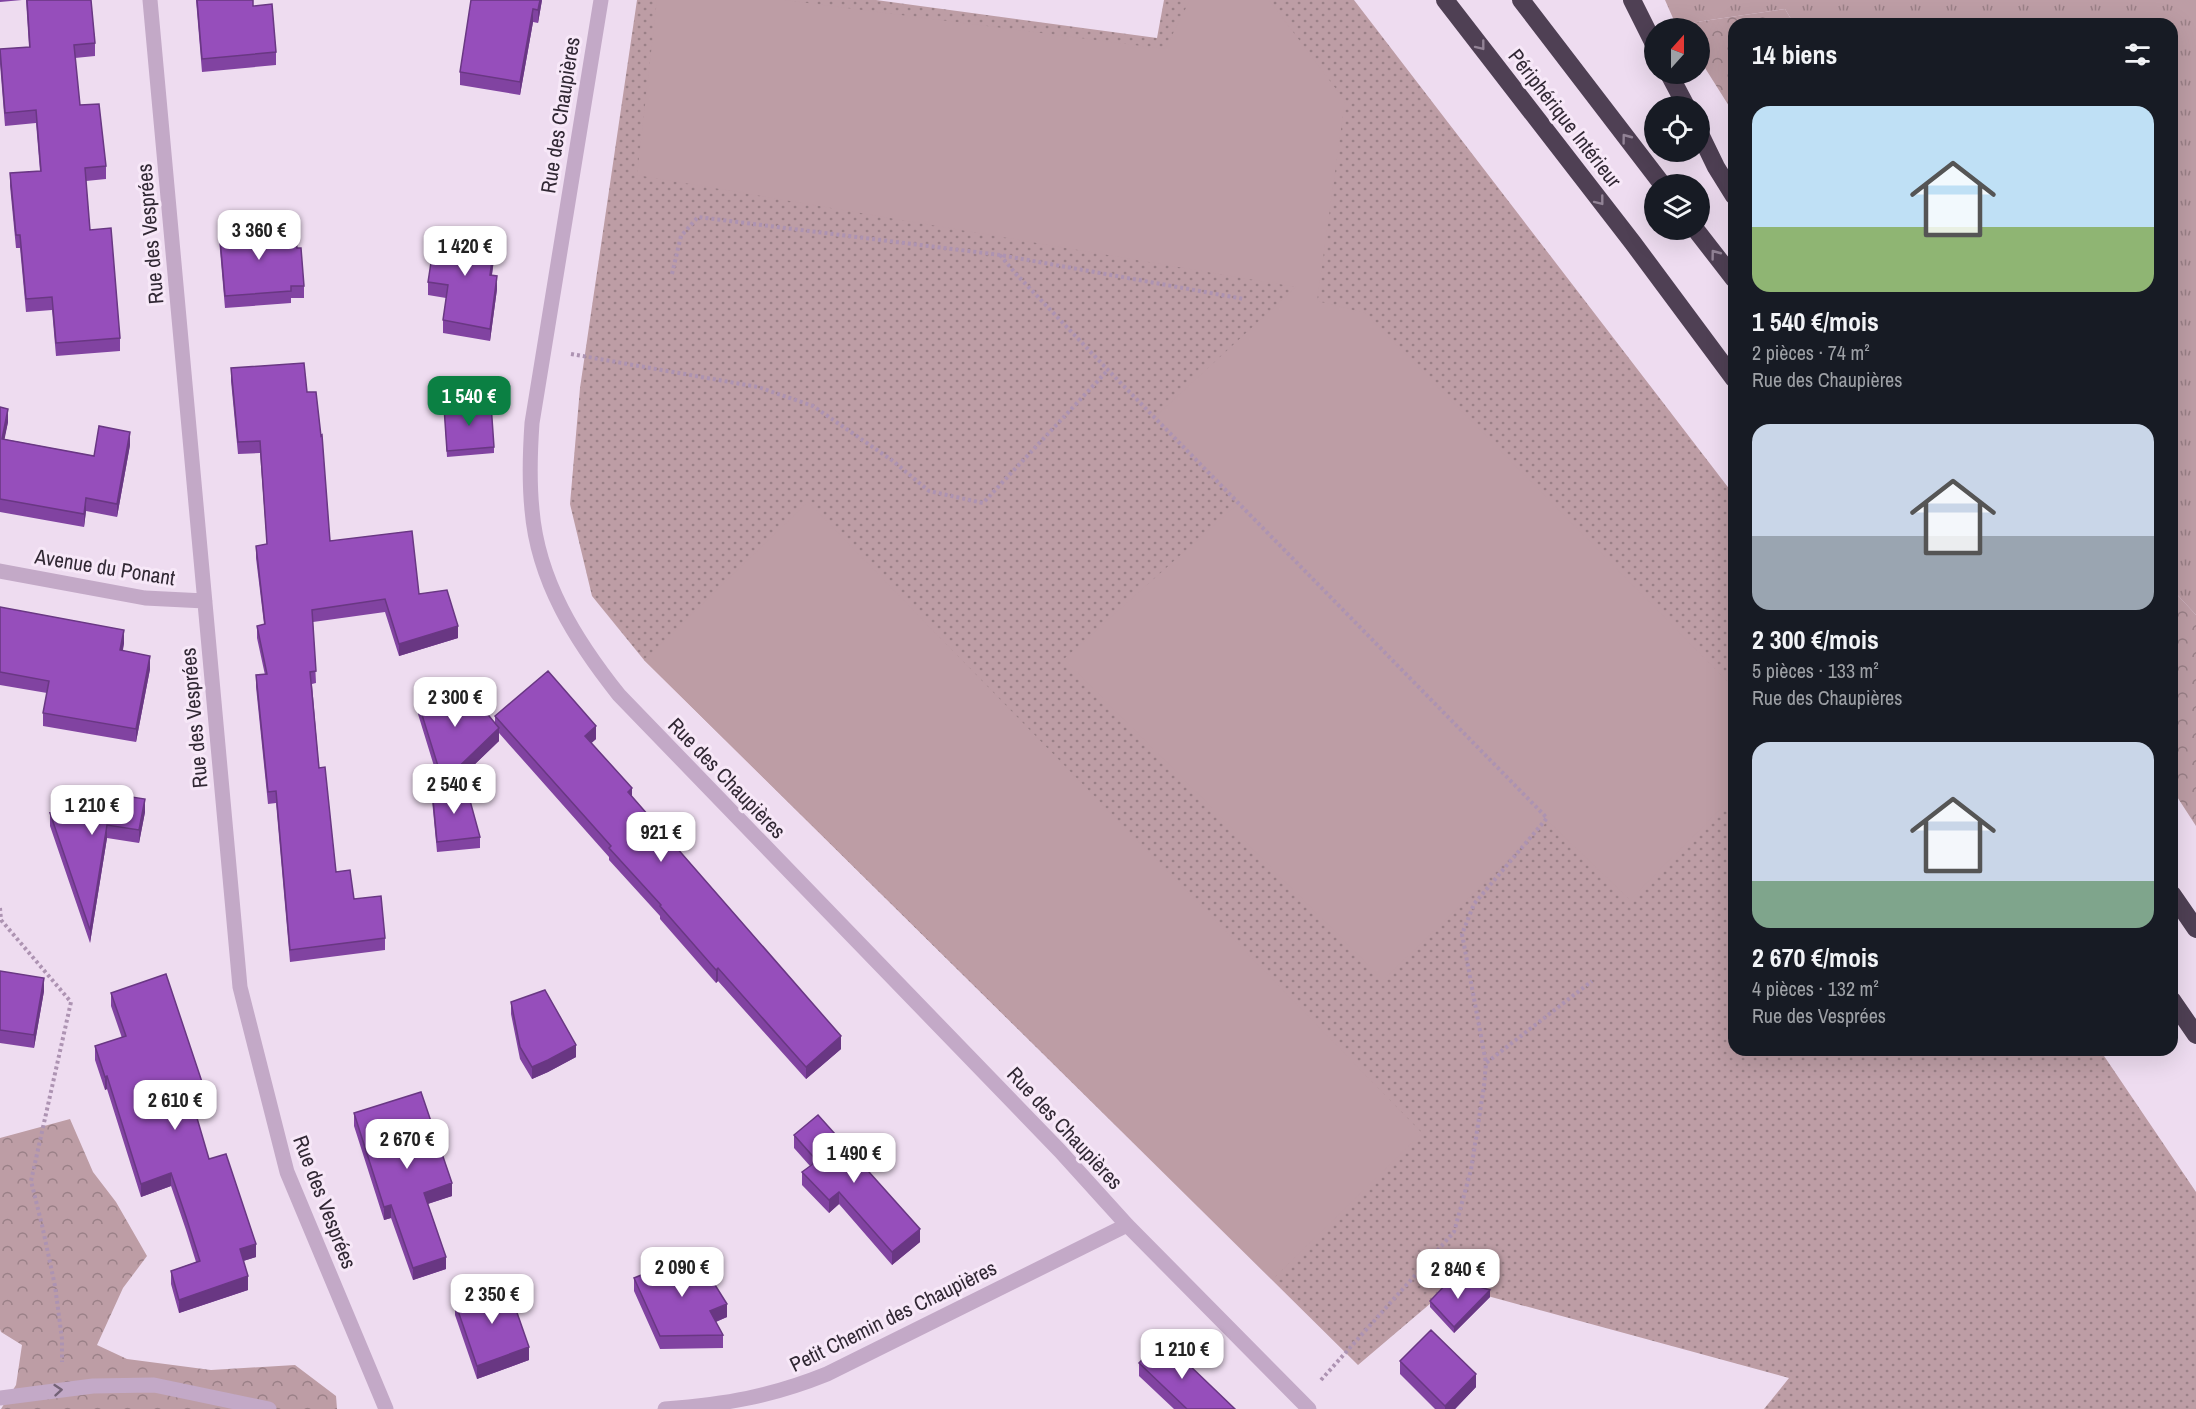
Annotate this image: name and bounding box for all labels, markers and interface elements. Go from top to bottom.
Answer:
north arrow [1644,18,1710,84]
map controls [1644,18,1710,240]
street label: Rue des Chaupières [533,35,587,195]
text: 14 biens [1752,37,1837,72]
icon: filters [2121,38,2154,71]
one-way arrow [1474,39,1485,50]
street label: Périphérique Intérieur [1502,43,1628,194]
button: locate [1644,96,1710,162]
one-way arrow [1623,134,1634,145]
icon: home [1899,145,2007,253]
street label: Rue des Vesprées [129,163,171,305]
button: layers [1644,174,1710,240]
one-way arrow [1593,194,1604,205]
pin: 3 360 € [204,210,314,261]
text: 3 360 € [232,216,286,243]
pin: 1 420 € [410,226,520,277]
text: 1 420 € [438,232,492,259]
one-way arrow [1711,250,1722,261]
text: 1 540 €/mois [1752,304,1879,339]
text: 2 pièces · 74 m² [1752,339,1870,366]
text: Rue des Chaupières [1752,366,1902,393]
pin: 1 540 € [414,376,524,427]
text: 1 540 € [442,382,496,409]
icon: home [1899,463,2007,571]
street label: Avenue du Ponant [32,541,177,592]
text: 2 300 €/mois [1752,622,1879,657]
street label: Rue des Vesprées [173,647,215,789]
text: 5 pièces · 133 m² [1752,657,1879,684]
pin: 2 300 € [400,677,510,728]
text: 2 300 € [428,683,482,710]
text: Rue des Chaupières [1752,684,1902,711]
street label: Rue des Chaupières [662,711,792,845]
pin: 2 540 € [399,764,509,815]
text: 2 540 € [427,770,481,797]
icon: home [1899,781,2007,889]
pin: 1 210 € [37,785,147,836]
text: 1 210 € [65,791,119,818]
pin: 921 € [619,812,703,863]
text: 921 € [640,818,682,845]
text: 2 670 €/mois [1752,940,1879,975]
text: 4 pièces · 132 m² [1752,975,1879,1002]
text: Rue des Vesprées [1752,1002,1886,1029]
street label: Rue des Chaupières [1001,1060,1129,1196]
pin: 2 610 € [120,1080,230,1131]
text: 2 610 € [148,1086,202,1113]
pin: 2 670 € [352,1119,462,1170]
text: 2 670 € [380,1125,434,1152]
street label: Rue des Vesprées [286,1131,364,1273]
pin: 1 490 € [799,1133,909,1184]
text: 1 490 € [827,1139,881,1166]
pin: 2 090 € [627,1247,737,1298]
pin: 2 840 € [1403,1249,1513,1300]
text: 2 090 € [655,1253,709,1280]
street label: Petit Chemin des Chaupières [785,1253,1001,1379]
text: 2 840 € [1431,1255,1485,1282]
pin: 2 350 € [437,1274,547,1325]
text: 2 350 € [465,1280,519,1307]
pin: 1 210 € [1127,1329,1237,1380]
text: 1 210 € [1155,1335,1209,1362]
one-way arrow [53,1384,62,1397]

